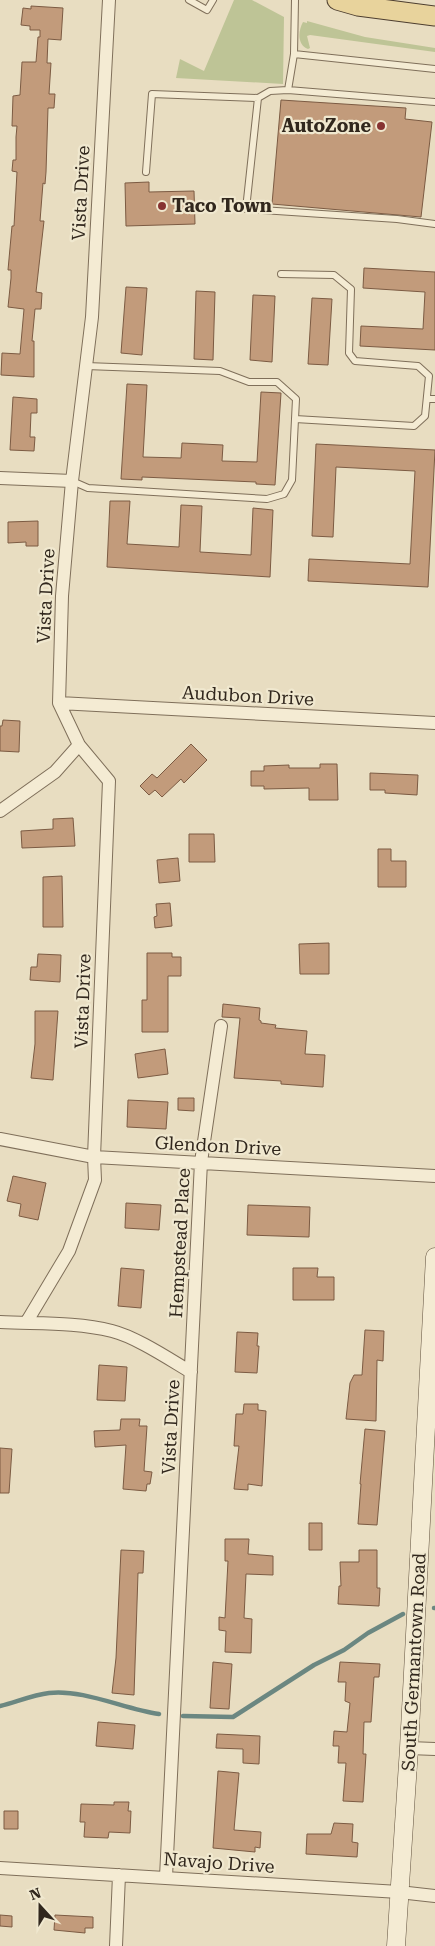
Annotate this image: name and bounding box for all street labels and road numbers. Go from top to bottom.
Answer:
street label: Vista Drive [68,145,93,241]
street label: Vista Drive [33,548,58,644]
street label: Audubon Drive [181,682,315,709]
street label: Vista Drive [70,953,95,1049]
street label: Glendon Drive [154,1132,282,1159]
street label: Hempstead Place [165,1167,194,1318]
street label: Vista Drive [158,1379,183,1475]
street label: South Germantown Road [397,1552,430,1772]
street label: Navajo Drive [163,1848,275,1877]

